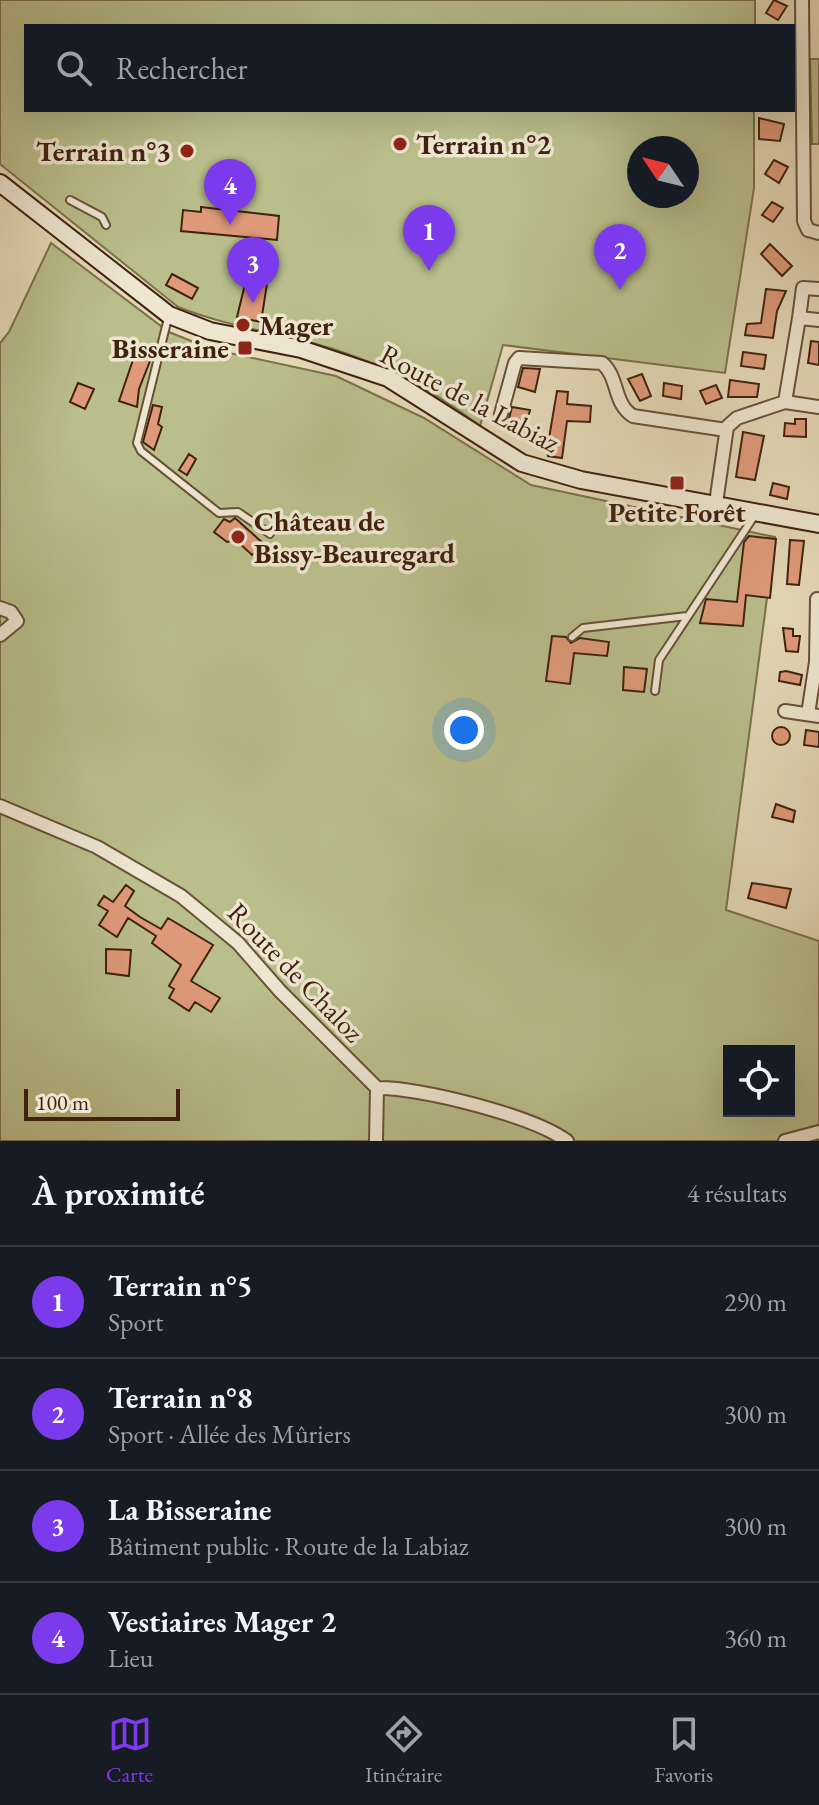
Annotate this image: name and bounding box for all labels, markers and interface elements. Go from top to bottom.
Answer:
search box [24,24,795,112]
icon: search [52,46,96,90]
text: Rechercher [116,49,248,88]
place label: Terrain n°2 [416,126,551,162]
place label: Terrain n°3 [36,133,171,169]
marker: Terrain n°2 [391,135,409,153]
north arrow [627,136,699,208]
marker: Terrain n°3 [178,142,196,160]
pin: 4 [204,159,256,225]
pin: 1 [403,205,455,271]
pin: 2 [594,224,646,290]
pin: 3 [227,237,279,303]
place label: Mager [259,307,334,343]
marker: Mager [234,316,252,334]
place label: Bisseraine [112,330,229,366]
street label: Route de la Labiaz [374,336,566,461]
marker: Bisseraine [236,339,254,357]
marker: Petite Forêt [668,474,686,492]
place label: Petite Forêt [608,494,746,530]
place label: Château de Bissy-Beauregard [254,503,455,571]
marker: Château de Bissy-Beauregard [229,528,247,546]
your location [444,710,484,750]
street label: Route de Chaloz [220,894,372,1050]
map controls [723,1045,795,1117]
button: locate [723,1045,795,1117]
scale bar [24,1085,180,1121]
text: 100 m [36,1088,89,1117]
text: À proximité [32,1171,205,1215]
text: 4 résultats [687,1176,787,1210]
text: Terrain n°5 [108,1266,253,1305]
text: 1 [51,1285,65,1319]
text: 290 m [724,1285,787,1319]
text: Sport [108,1305,163,1339]
text: Terrain n°8 [108,1378,253,1417]
text: 2 [51,1397,65,1431]
text: 300 m [724,1397,787,1431]
text: Sport · Allée des Mûriers [108,1417,351,1451]
text: La Bisseraine [108,1490,271,1529]
text: 3 [51,1509,65,1543]
text: 300 m [724,1509,787,1543]
text: Bâtiment public · Route de la Labiaz [108,1529,469,1563]
text: Vestiaires Mager 2 [108,1602,336,1641]
text: 4 [51,1621,65,1655]
text: 360 m [724,1621,787,1655]
text: Lieu [108,1641,153,1675]
tab: Carte [106,1712,153,1789]
tab: Itinéraire [365,1712,442,1789]
tab: Favoris [654,1712,713,1789]

